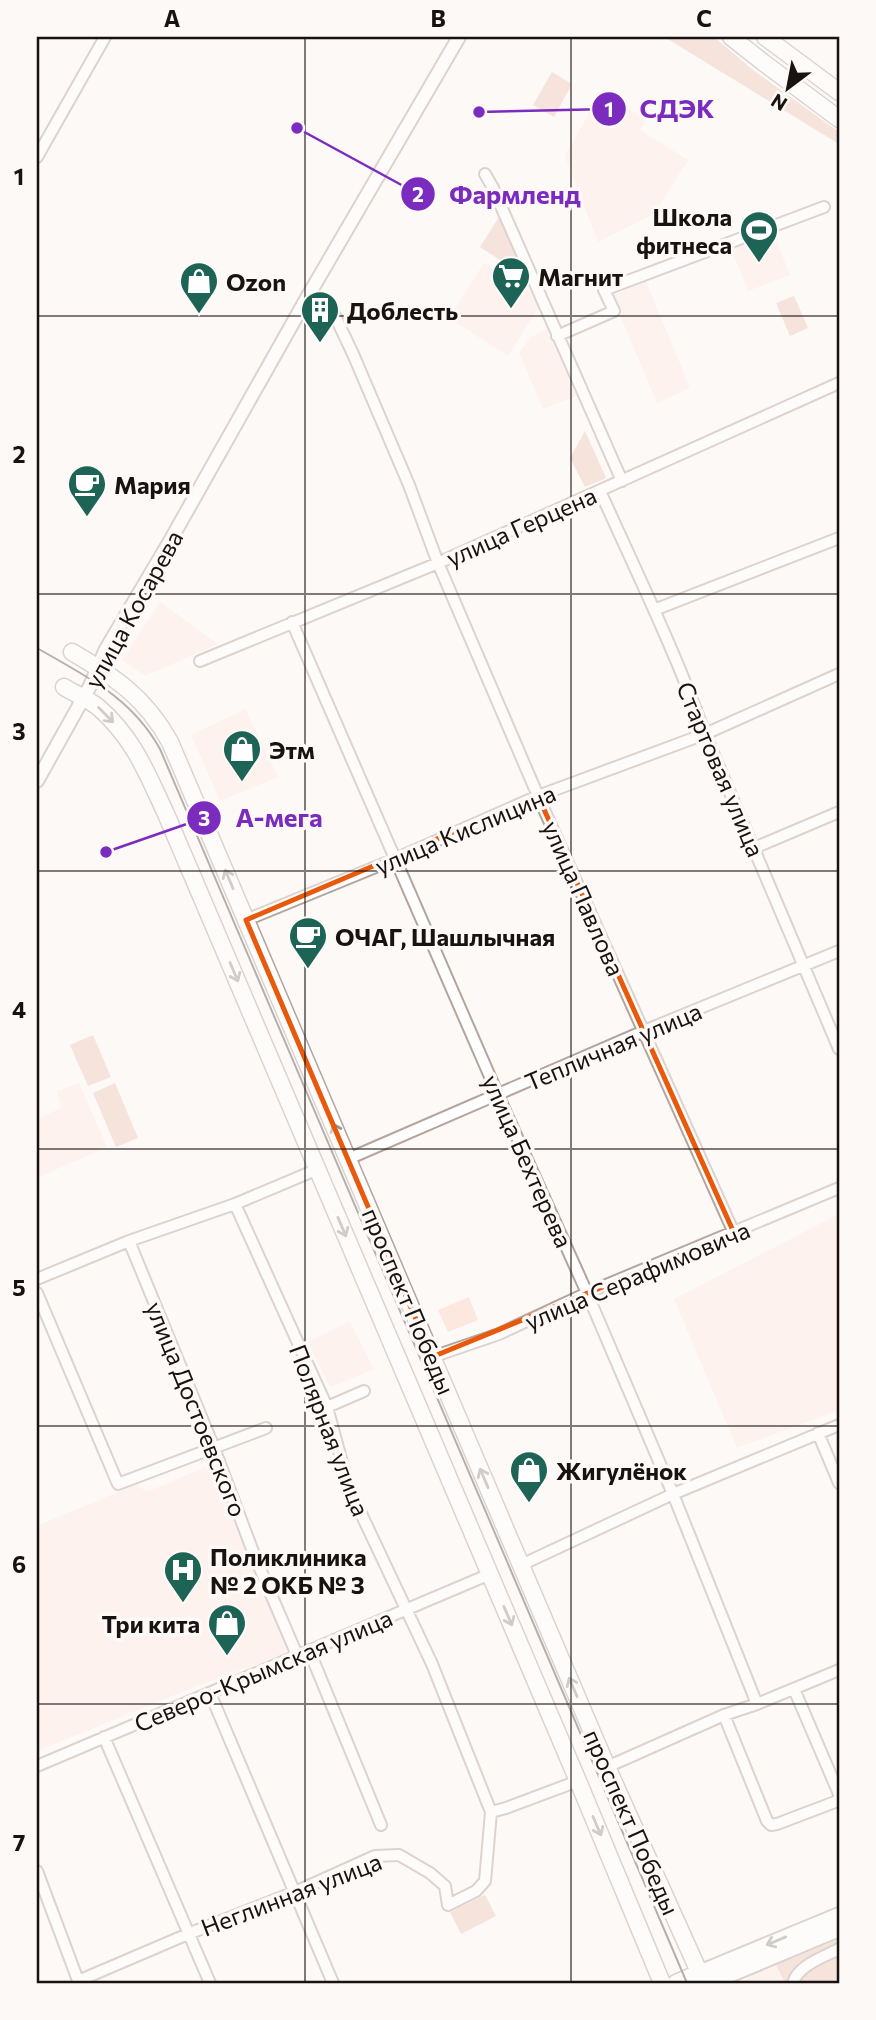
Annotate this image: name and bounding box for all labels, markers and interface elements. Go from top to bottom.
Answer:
text: A [164,4,181,32]
text: B [430,4,446,32]
text: C [696,4,712,32]
north arrow [754,52,824,122]
callout: СДЭК [591,86,729,133]
text: N [767,89,791,116]
text: СДЭК [640,92,714,123]
text: 1 [604,96,614,121]
text: 1 [14,162,24,190]
callout: Фармленд [401,171,595,218]
text: Фармленд [449,178,581,209]
text: 2 [412,181,424,206]
place label: Школа фитнеса [636,202,732,259]
sports icon: Школа фитнеса [738,209,780,264]
supermarket icon: Магнит [490,255,532,310]
shop icon: Ozon [178,260,220,315]
place label: Магнит [538,262,624,291]
place label: Ozon [226,267,286,296]
building icon: Доблесть [299,289,341,344]
place label: Доблесть [347,296,458,325]
text: 2 [12,440,26,468]
cafe icon: Мария [66,463,108,518]
place label: Мария [114,470,191,499]
street label: улица Герцена [441,480,601,572]
street label: улица Косарева [78,525,188,693]
street label: Стартовая улица [671,677,771,861]
one-way arrow [97,706,114,723]
text: 3 [12,717,26,745]
shop icon: Этм [221,728,263,783]
place label: Этм [269,735,315,764]
street label: улица Кислицина [370,778,560,880]
callout: А-мега [186,795,336,842]
text: А-мега [235,801,323,832]
text: 3 [198,805,210,830]
street label: улица Павлова [537,816,631,980]
one-way arrow [221,868,234,890]
cafe icon: ОЧАГ, Шашлычная [287,915,329,970]
place label: ОЧАГ, Шашлычная [335,922,555,951]
one-way arrow [228,961,241,983]
text: 4 [12,995,26,1023]
street label: Тепличная улица [520,996,706,1096]
street label: улица Бехтерева [477,1070,579,1252]
one-way arrow [330,1123,343,1144]
street label: проспект Победы [357,1203,461,1399]
street label: улица Серафимовича [520,1214,754,1336]
one-way arrow [337,1215,350,1237]
text: 5 [12,1273,26,1301]
street label: улица Достоевского [141,1297,253,1521]
street label: Полярная улица [284,1340,376,1520]
shop icon: Жигулёнок [508,1449,550,1504]
place label: Жигулёнок [556,1456,687,1485]
one-way arrow [476,1467,489,1489]
place label: Поликлиника № 2 ОКБ № 3 [210,1542,367,1599]
hospital icon: Поликлиника № 2 ОКБ № 3 [162,1549,204,1604]
text: 6 [12,1550,26,1578]
street label: Северо-Крымская улица [130,1602,396,1738]
shop icon: Три кита [206,1602,248,1657]
one-way arrow [502,1605,515,1627]
place label: Три кита [102,1609,200,1638]
one-way arrow [565,1677,578,1698]
street label: проспект Победы [578,1725,686,1919]
one-way arrow [591,1814,604,1836]
text: 7 [13,1828,25,1856]
street label: Неглинная улица [197,1846,385,1942]
one-way arrow [766,1935,788,1948]

